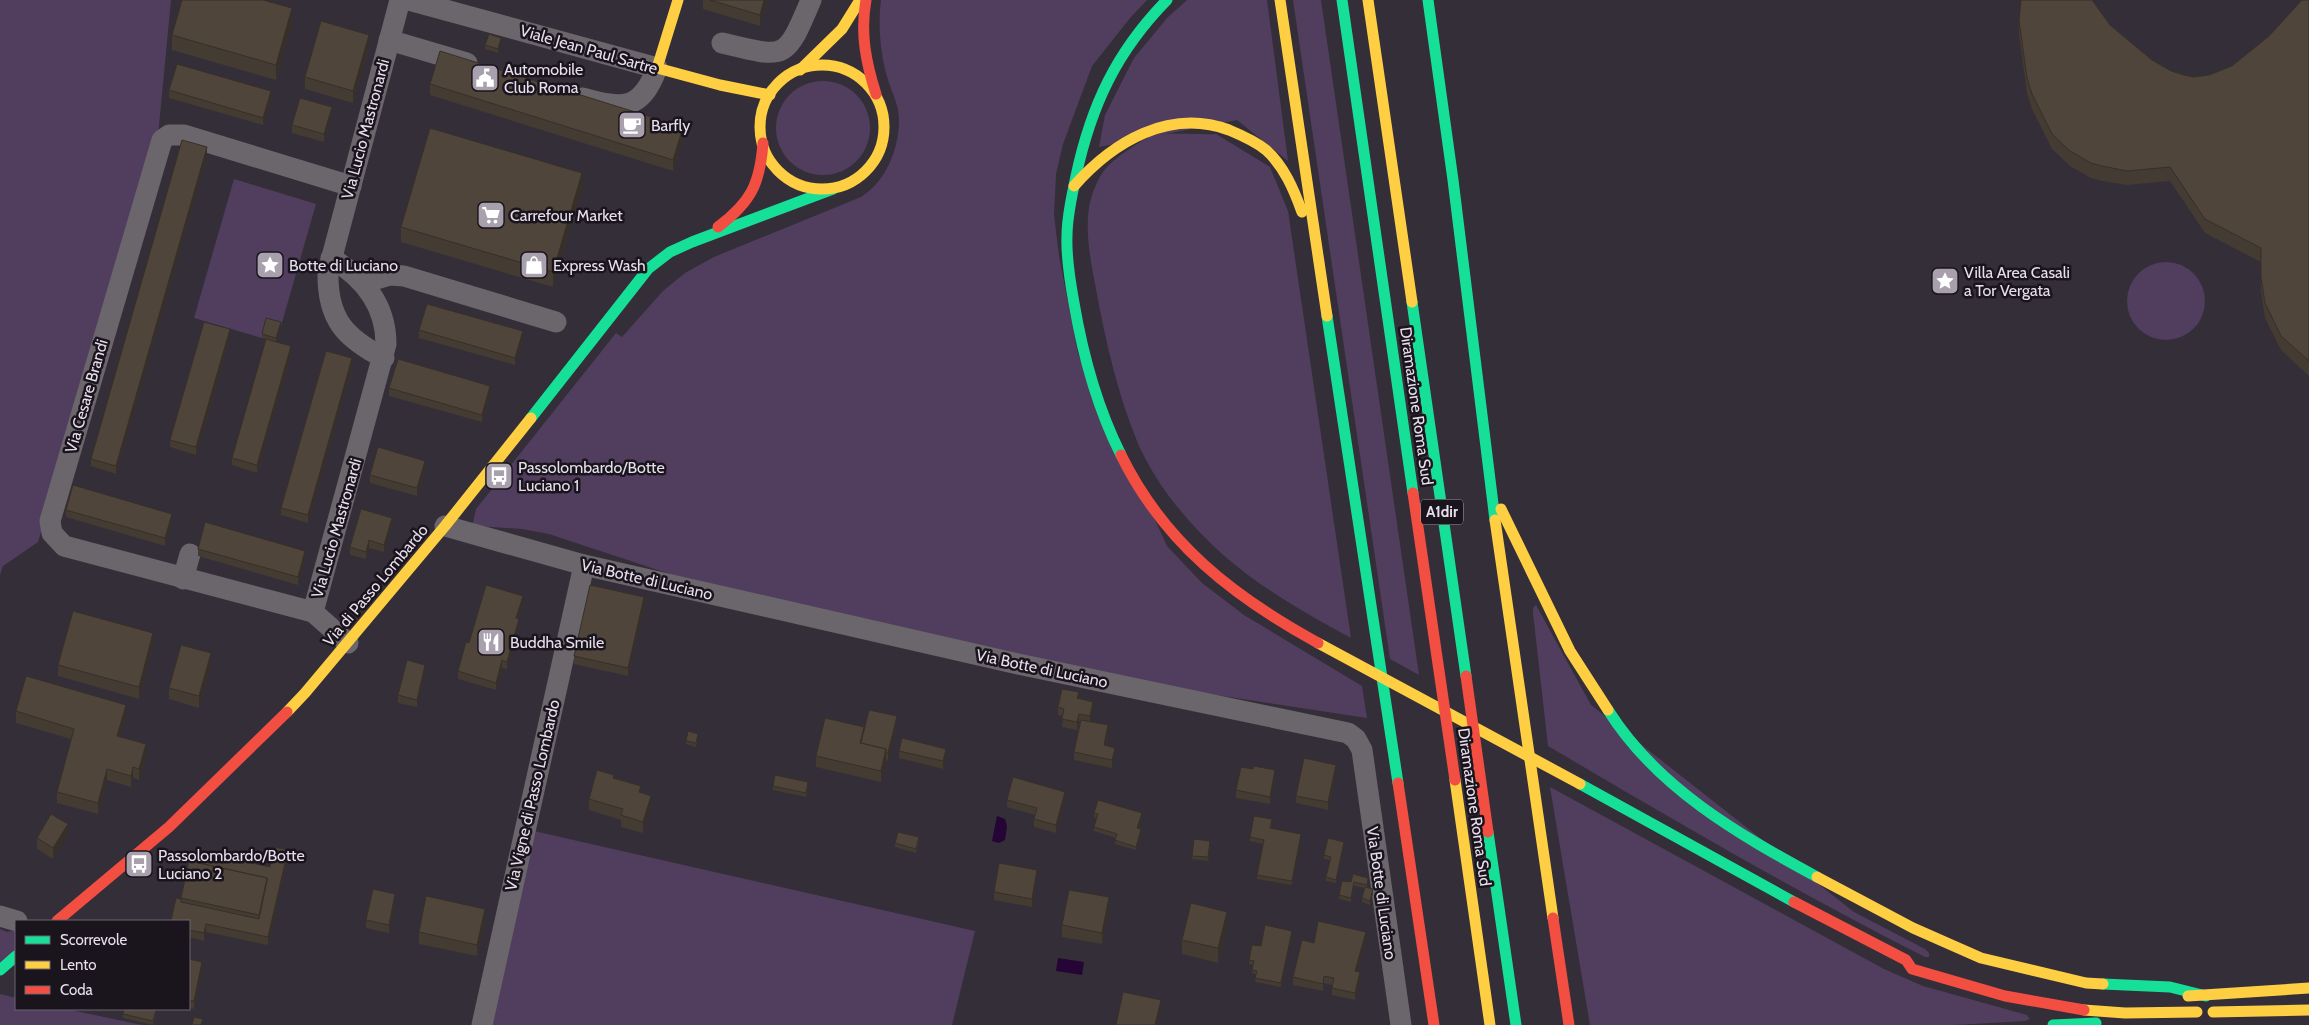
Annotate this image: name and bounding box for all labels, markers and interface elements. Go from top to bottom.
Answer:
street label: Viale Jean Paul Sartre [518,21,660,78]
street label: Via Lucio Mastronardi [338,57,393,201]
place label: Automobile Club Roma [504,60,583,97]
public building icon: Automobile Club Roma [470,63,500,93]
cafe icon: Barfly [617,110,647,140]
place label: Barfly [651,116,690,135]
supermarket icon: Carrefour Market [476,200,506,230]
place label: Carrefour Market [510,206,623,225]
place icon: Botte di Luciano [255,250,285,280]
shop icon: Express Wash [519,250,549,280]
place label: Botte di Luciano [289,256,398,275]
place label: Express Wash [553,256,646,275]
place label: Villa Area Casali a Tor Vergata [1964,263,2070,300]
place icon: Villa Area Casali a Tor Vergata [1930,266,1960,296]
street label: Diramazione Roma Sud [1396,326,1437,486]
street label: Via Cesare Brandi [61,337,112,455]
street label: Via Lucio Mastronardi [307,456,366,600]
place label: Passolombardo/Botte Luciano 1 [518,458,665,495]
bus stop icon: Passolombardo/Botte Luciano 1 [484,461,514,491]
road number: A1dir [1421,500,1463,524]
street label: Via di Passo Lombardo [319,520,432,650]
street label: Via Botte di Luciano [579,555,715,604]
restaurant icon: Buddha Smile [476,627,506,657]
place label: Buddha Smile [510,633,604,652]
street label: Via Botte di Luciano [974,645,1110,692]
street label: Via Vigne di Passo Lombardo [501,697,564,893]
street label: Diramazione Roma Sud [1454,727,1495,887]
street label: Via Botte di Luciano [1363,825,1400,961]
place label: Passolombardo/Botte Luciano 2 [158,846,305,883]
bus stop icon: Passolombardo/Botte Luciano 2 [124,849,154,879]
legend [15,920,190,1010]
text: Scorrevole [60,931,128,949]
text: Lento [60,956,97,974]
text: Coda [60,981,94,999]

